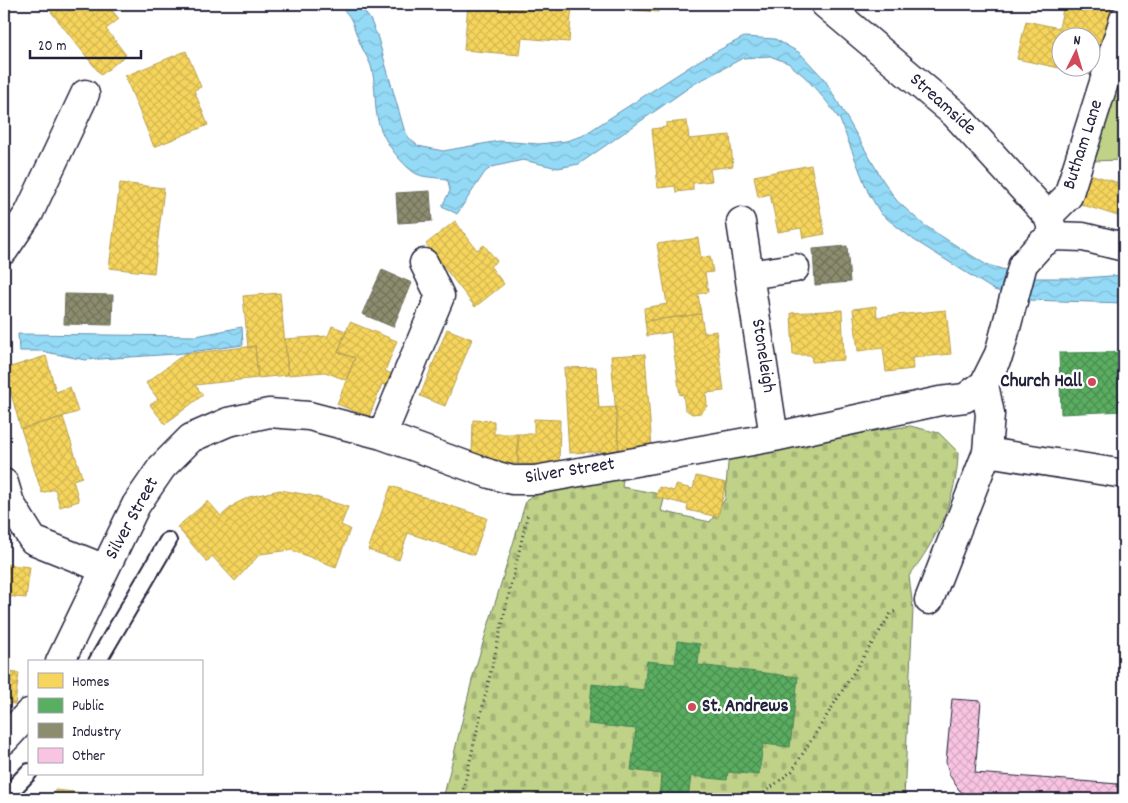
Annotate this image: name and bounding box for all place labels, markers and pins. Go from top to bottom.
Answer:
place label: Church Hall [1000,369,1082,396]
marker: Church Hall [1086,376,1098,388]
place label: St. Andrews [702,694,789,721]
marker: St. Andrews [686,701,698,713]

